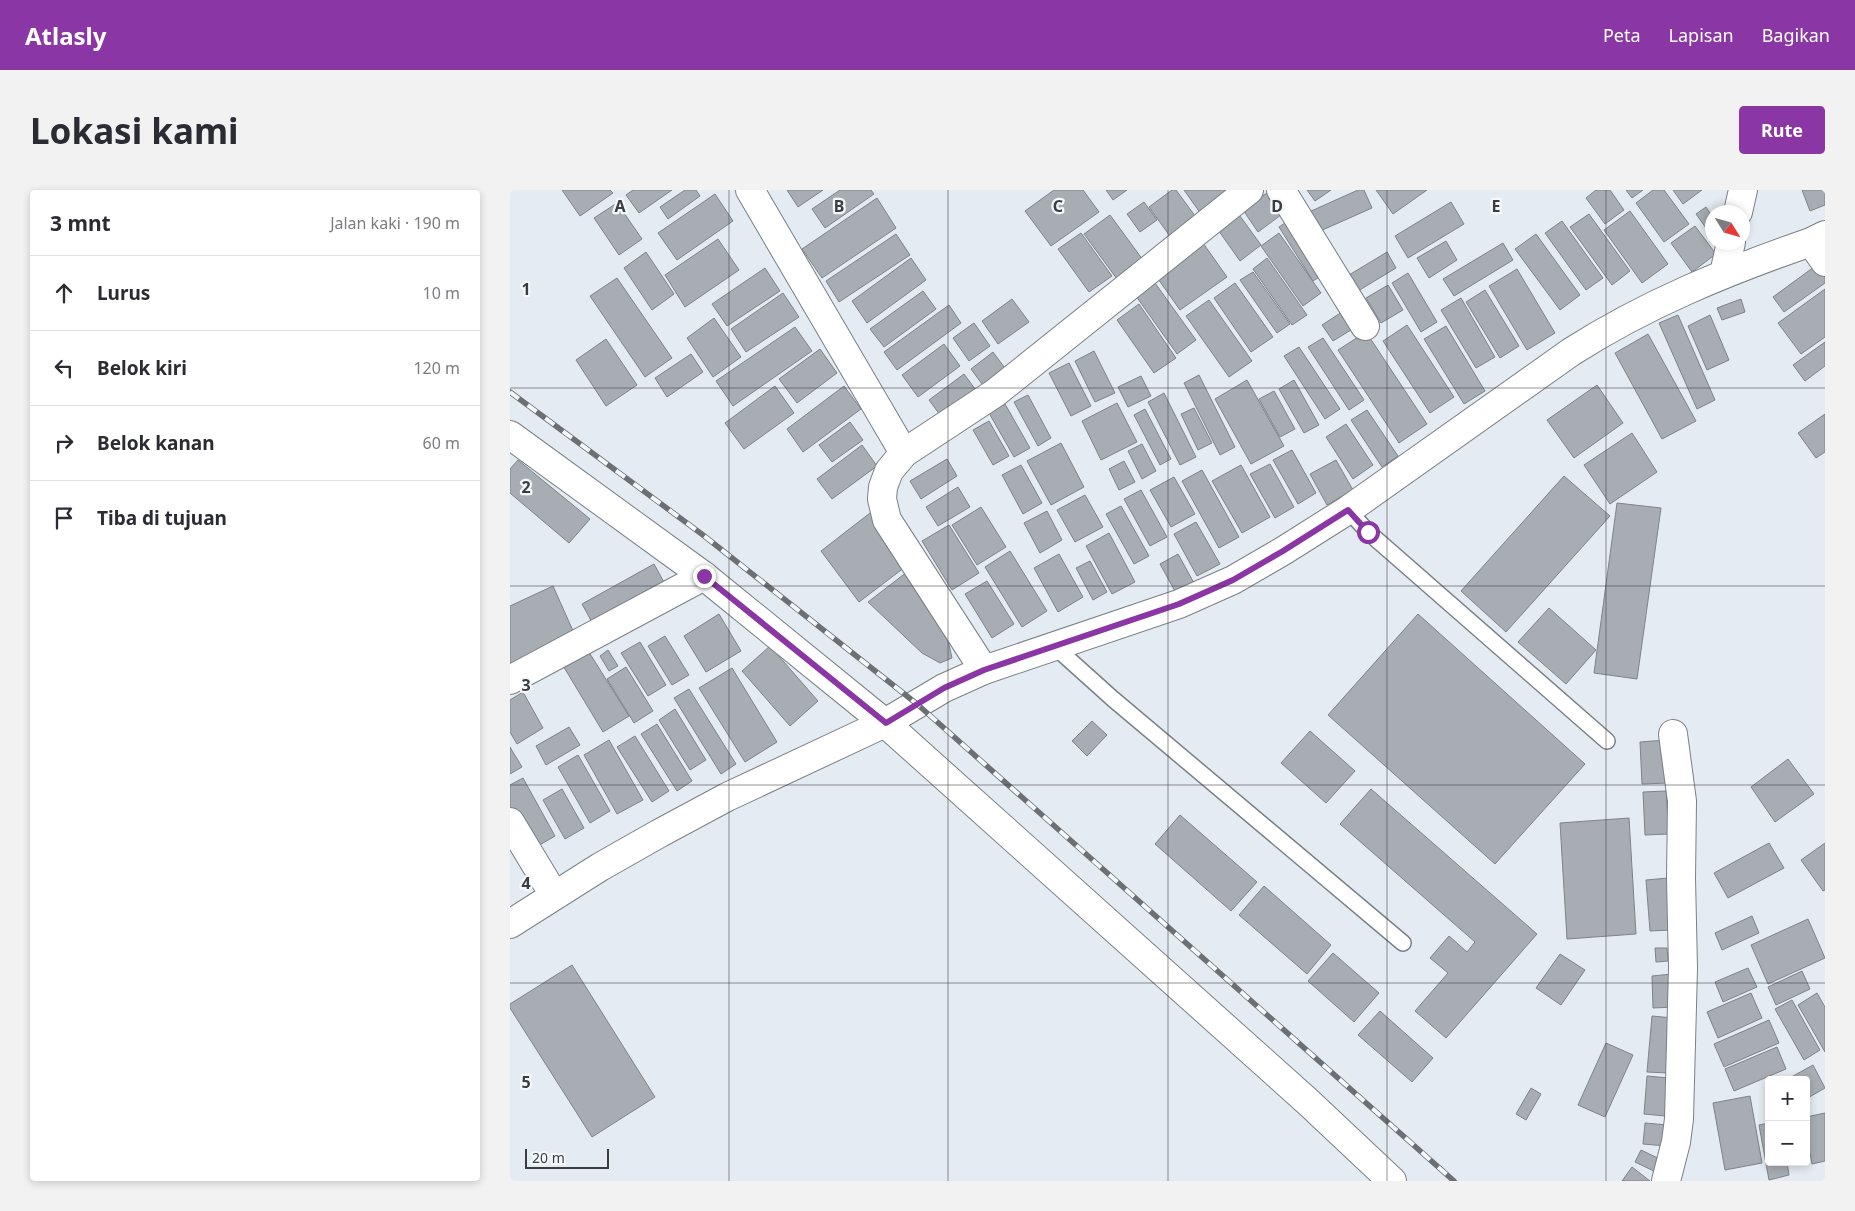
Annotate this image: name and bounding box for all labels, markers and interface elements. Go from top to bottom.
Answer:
text: Atlasly [25,19,106,52]
text: Peta [1603,23,1641,47]
text: Lapisan [1669,23,1734,47]
text: Bagikan [1762,23,1830,47]
button: Rute [1739,106,1825,154]
text: Lokasi kami [30,107,239,154]
text: A [614,195,626,217]
text: B [834,195,844,217]
text: C [1053,195,1063,217]
text: D [1271,195,1283,217]
text: E [1492,195,1501,217]
north arrow [1705,205,1750,250]
text: 3 mnt [50,209,111,237]
text: Jalan kaki · 190 m [330,212,460,234]
text: 1 [521,278,531,300]
icon: ahead [50,279,78,307]
text: Lurus [97,280,150,306]
text: 10 m [423,282,460,304]
icon: left [50,354,78,382]
text: Belok kiri [97,355,187,381]
text: 120 m [413,357,460,379]
icon: right [50,429,78,457]
text: Belok kanan [97,430,214,456]
text: 60 m [423,432,460,454]
text: 2 [521,476,531,498]
icon: arrive [50,504,78,532]
text: Tiba di tujuan [97,505,227,531]
route start [1357,521,1380,544]
route end [693,565,716,588]
text: 3 [521,674,531,696]
text: 4 [521,872,531,894]
text: 5 [521,1071,531,1093]
map controls [1765,1076,1810,1166]
button: + [1765,1076,1810,1121]
button: − [1765,1121,1810,1166]
scale bar [525,1146,609,1169]
text: 20 m [532,1148,565,1167]

